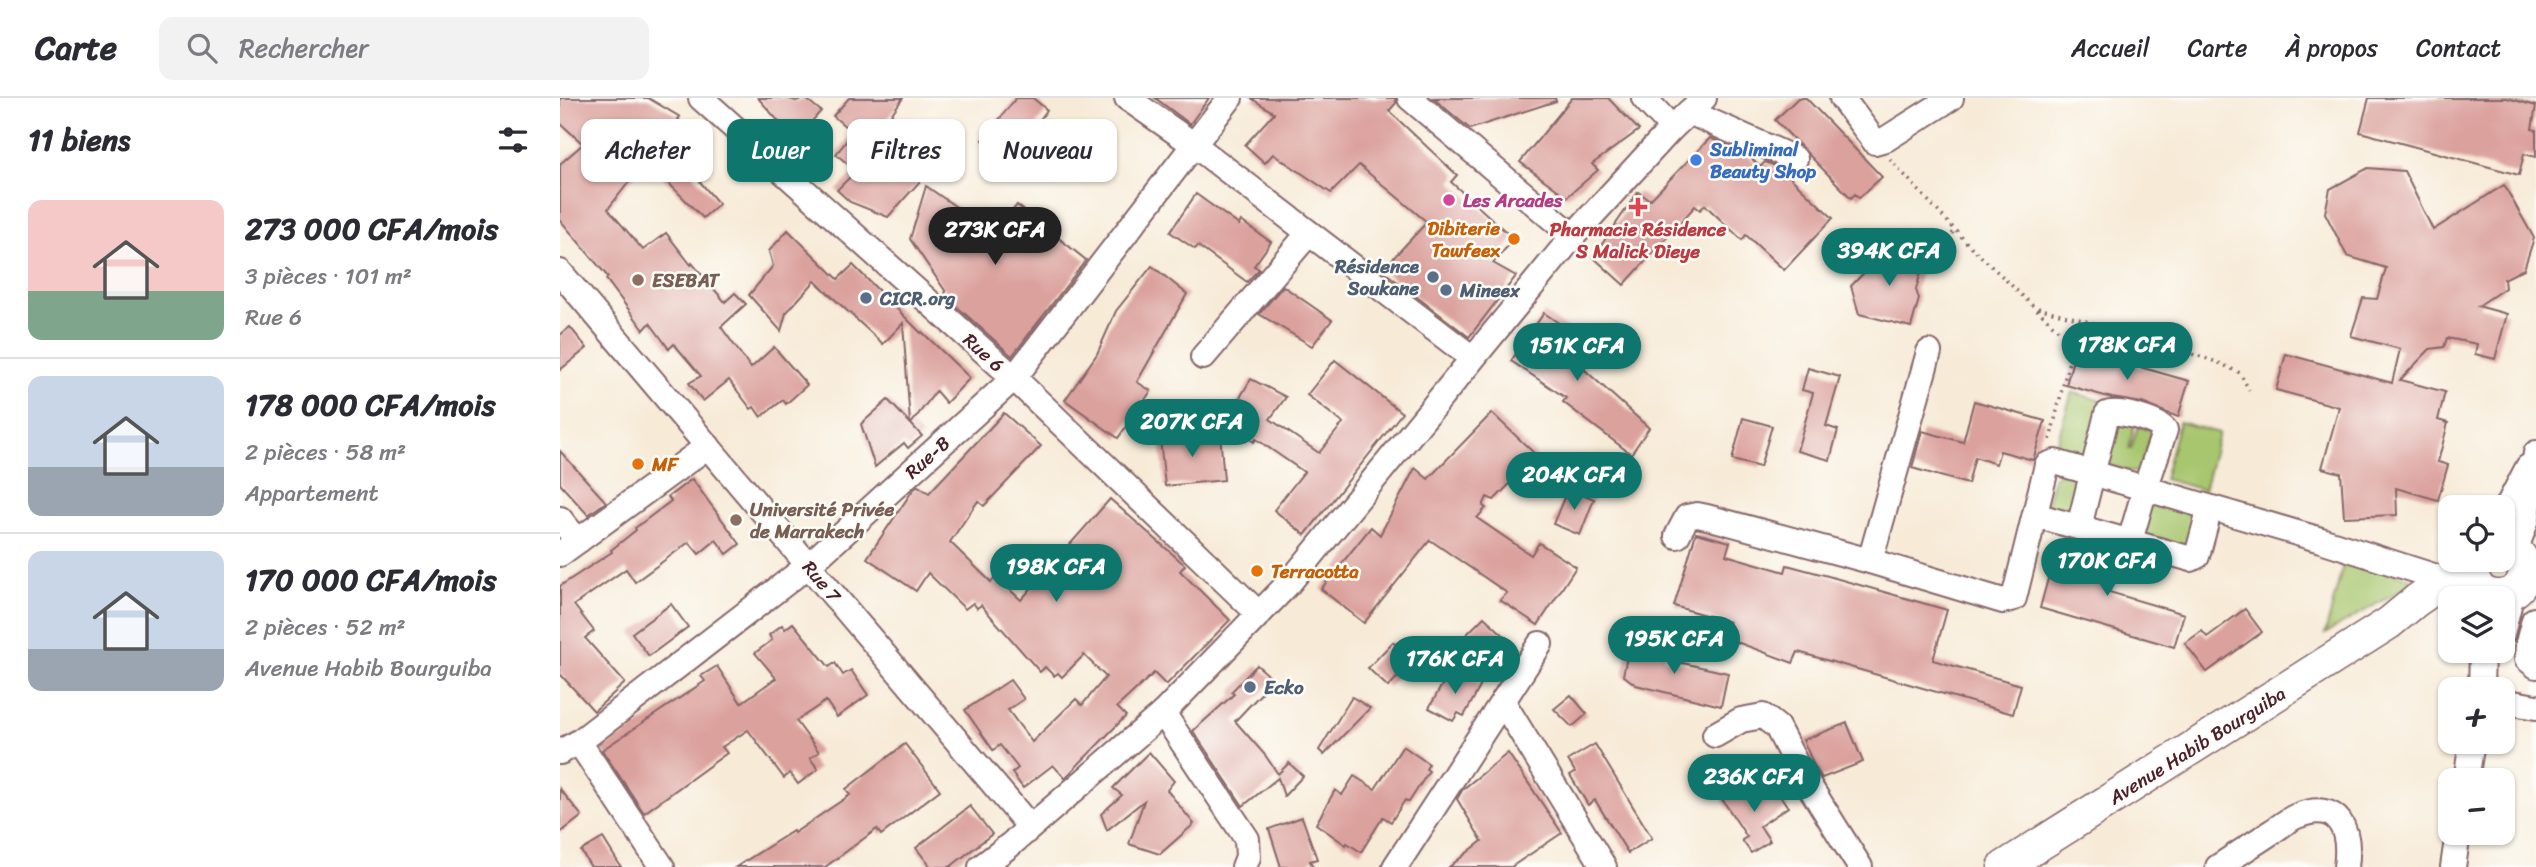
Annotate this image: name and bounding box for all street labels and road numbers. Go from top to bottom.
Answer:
street label: Rue 6 [955,324,1012,380]
street label: Rue-B [897,428,958,487]
street label: Rue 7 [794,553,850,611]
street label: Avenue Habib Bourguiba [2101,677,2293,814]

